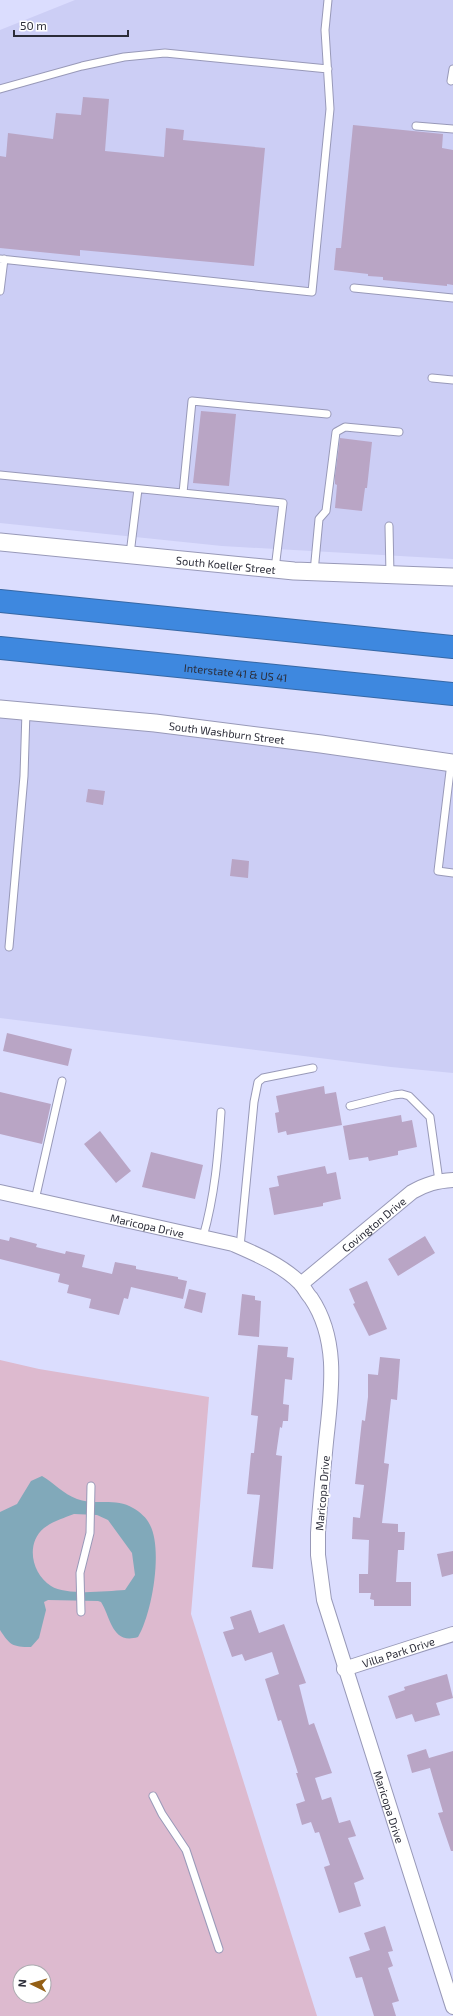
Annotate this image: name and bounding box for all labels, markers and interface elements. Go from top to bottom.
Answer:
scale bar [14,12,128,38]
text: 50 m [20,18,47,32]
street label: South Koeller Street [175,553,276,576]
street label: Interstate 41 & US 41 [183,660,288,684]
street label: South Washburn Street [168,718,285,746]
street label: Covington Drive [339,1194,408,1254]
street label: Maricopa Drive [109,1210,186,1239]
street label: Maricopa Drive [312,1455,332,1531]
street label: Villa Park Drive [360,1634,436,1669]
street label: Maricopa Drive [372,1769,407,1845]
north arrow [12,1964,52,2004]
text: N [15,1979,28,1988]

